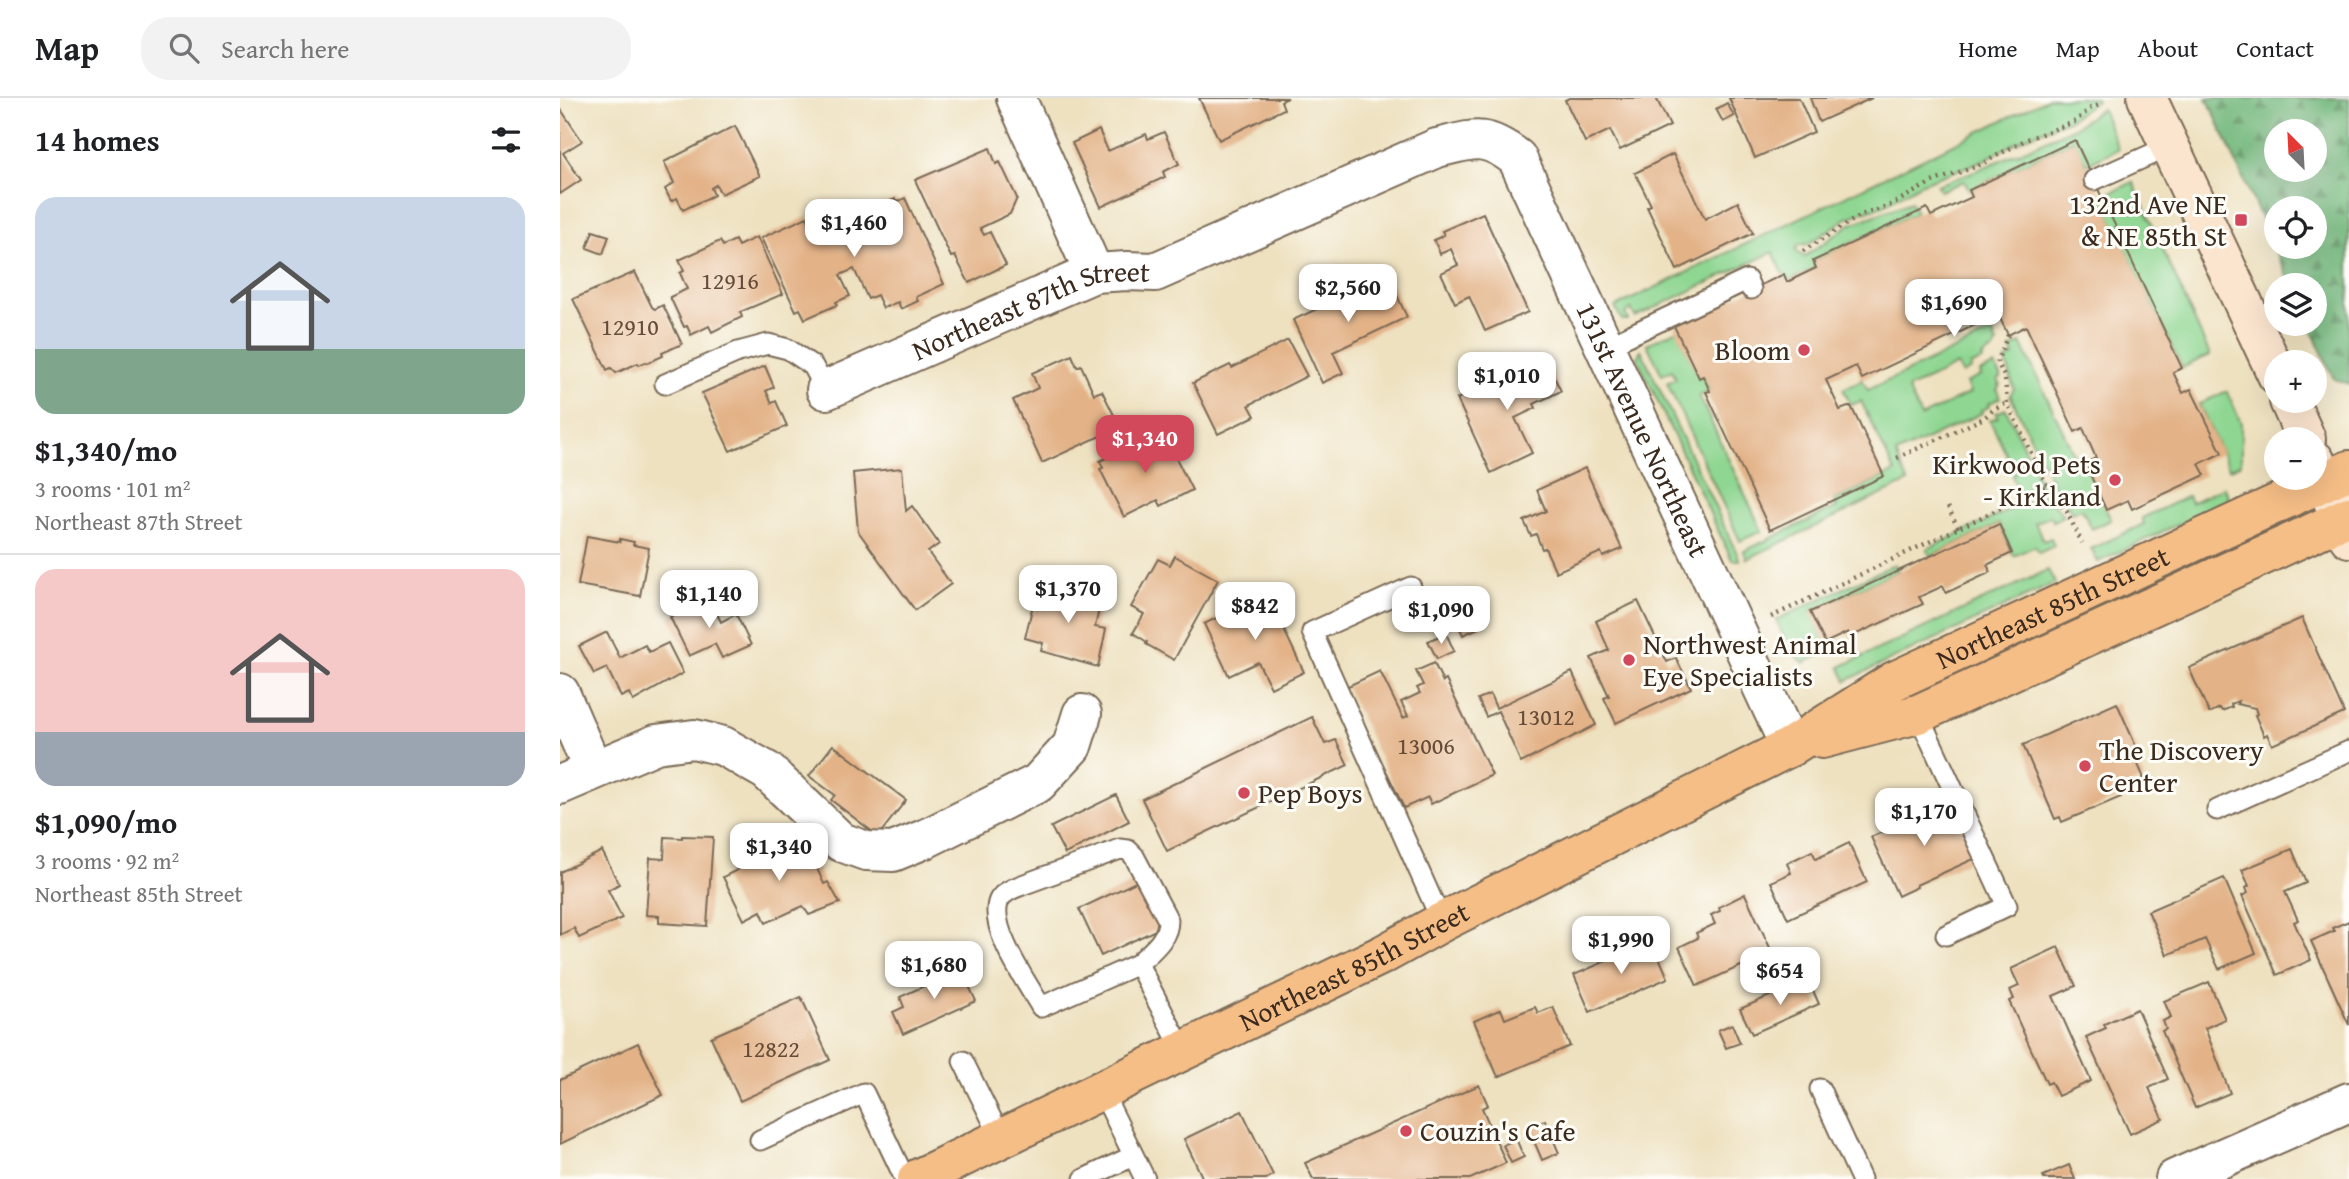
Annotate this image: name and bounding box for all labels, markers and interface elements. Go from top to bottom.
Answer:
search box [141,17,631,80]
text: Map [35,24,99,72]
icon: search [165,29,203,67]
text: Search here [221,29,349,68]
text: Home [1959,31,2018,66]
text: Map [2056,31,2100,66]
text: About [2138,31,2198,66]
text: Contact [2236,31,2314,66]
text: 14 homes [35,118,160,162]
north arrow [2264,119,2328,182]
map controls [2264,119,2327,490]
icon: filters [487,121,525,159]
place label: 132nd Ave NE & NE 85th St [2069,183,2227,256]
button: locate [2264,196,2327,259]
pin: $1,460 [797,200,911,259]
text: $1,460 [821,205,887,238]
marker: 132nd Ave NE & NE 85th St [2233,212,2249,228]
icon: home [217,243,343,369]
street label: Northeast 87th Street [905,250,1151,370]
house number: 12916 [701,263,759,298]
pin: $2,560 [1291,264,1405,324]
text: $2,560 [1315,270,1381,303]
button: layers [2264,273,2327,336]
pin: $1,690 [1897,280,2011,339]
text: $1,690 [1921,285,1987,318]
street label: 131st Avenue Northeast [1566,295,1720,564]
house number: 12910 [601,309,659,344]
place label: Bloom [1715,329,1790,370]
marker: Bloom [1796,342,1812,358]
button: + [2264,350,2327,413]
pin: $1,010 [1450,352,1564,412]
text: $1,010 [1474,358,1540,391]
pin: $1,340 [1088,416,1202,475]
text: $1,340 [1112,421,1178,454]
button: − [2264,427,2327,490]
text: $1,340/mo [35,428,177,472]
place label: Kirkwood Pets - Kirkland [1932,443,2101,516]
text: 3 rooms · 101 m² [35,472,190,505]
marker: Kirkwood Pets - Kirkland [2107,472,2123,488]
text: Northeast 87th Street [35,505,243,538]
street label: Northeast 85th Street [1929,535,2176,679]
pin: $1,370 [1011,566,1125,625]
pin: $1,140 [652,570,766,630]
text: $1,370 [1035,571,1101,604]
text: $1,140 [676,576,742,609]
pin: $842 [1214,582,1296,642]
pin: $1,090 [1384,587,1498,646]
text: $842 [1231,588,1279,621]
text: $1,090 [1408,592,1474,625]
icon: home [217,615,343,741]
place label: Northwest Animal Eye Specialists [1643,623,1857,696]
marker: Northwest Animal Eye Specialists [1621,652,1637,668]
house number: 13012 [1517,699,1575,734]
house number: 13006 [1397,728,1455,763]
place label: The Discovery Center [2099,729,2264,802]
marker: The Discovery Center [2077,758,2093,774]
place label: Pep Boys [1258,772,1363,813]
marker: Pep Boys [1236,785,1252,801]
pin: $1,170 [1867,788,1981,848]
text: $1,170 [1891,794,1957,827]
text: $1,090/mo [35,800,177,844]
pin: $1,340 [722,824,836,883]
text: $1,340 [746,829,812,862]
text: 3 rooms · 92 m² [35,844,179,877]
text: Northeast 85th Street [35,877,243,910]
street label: Northeast 85th Street [1232,891,1476,1041]
pin: $1,990 [1564,916,1678,976]
text: $1,990 [1588,922,1654,955]
pin: $1,680 [877,942,991,1001]
text: $1,680 [901,947,967,980]
pin: $654 [1739,948,1821,1007]
text: $654 [1756,953,1804,986]
house number: 12822 [742,1031,800,1066]
place label: Couzin's Cafe [1420,1110,1576,1151]
marker: Couzin's Cafe [1398,1123,1414,1139]

